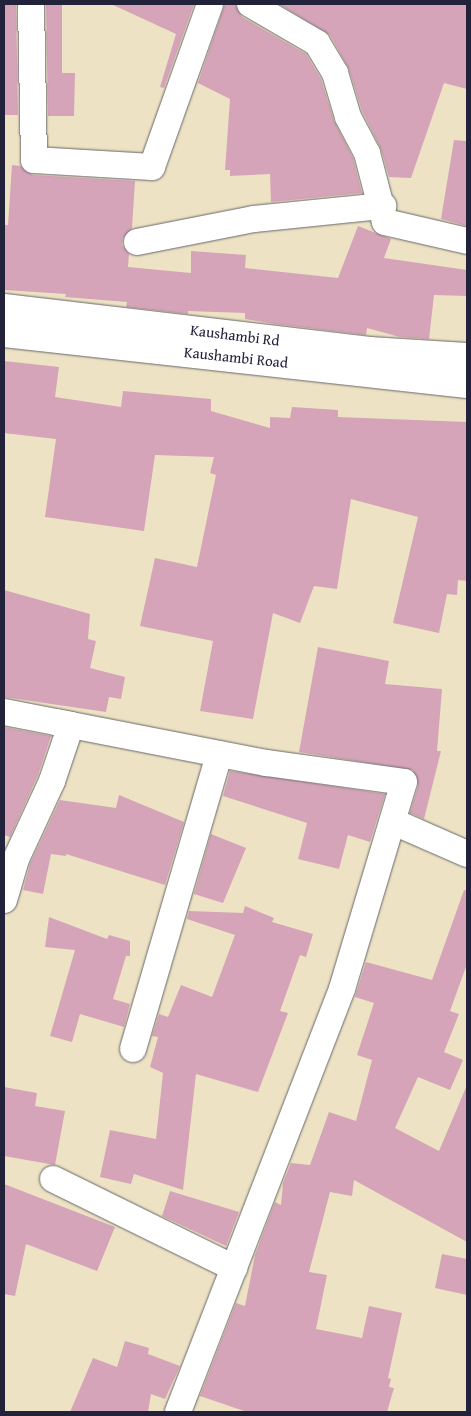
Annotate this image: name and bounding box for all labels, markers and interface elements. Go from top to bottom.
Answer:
street label: Kaushambi Rd [189,321,281,349]
street label: Kaushambi Road [183,343,289,371]

